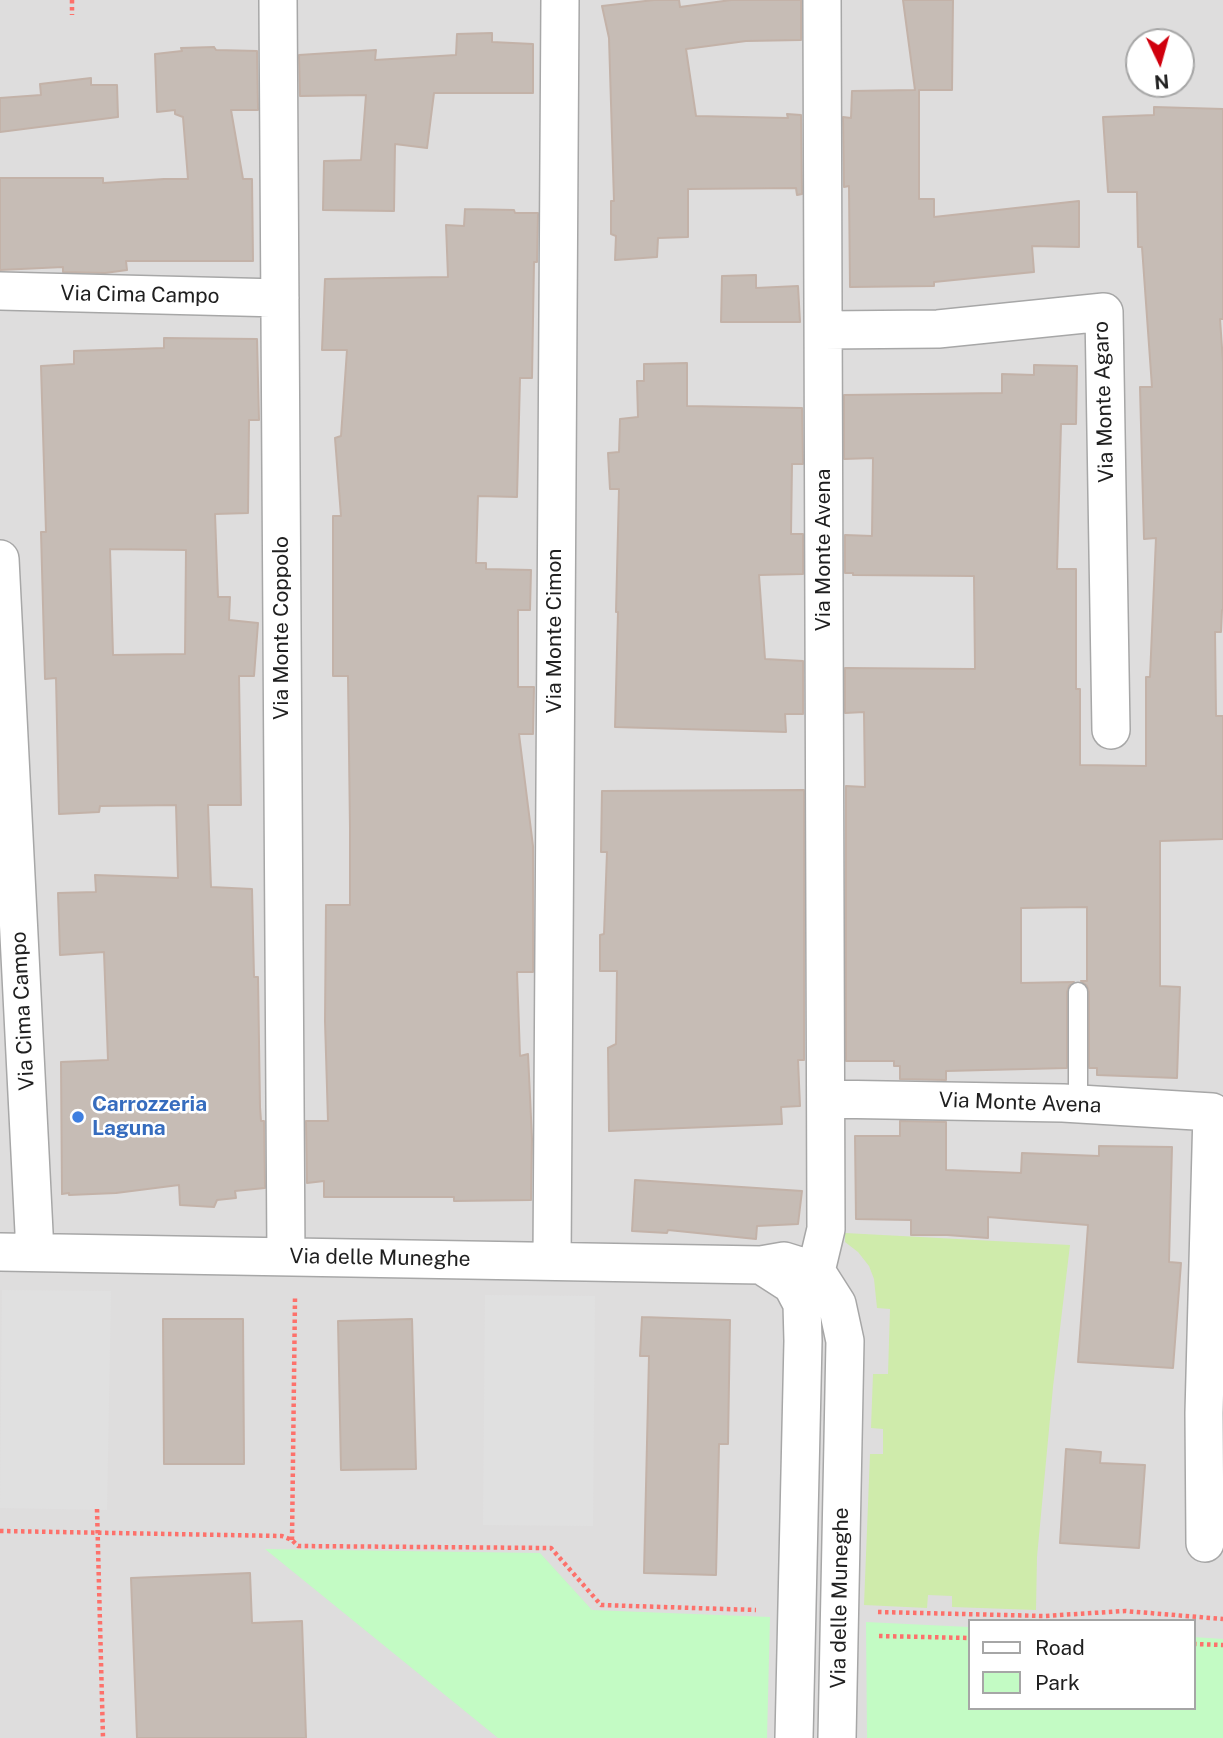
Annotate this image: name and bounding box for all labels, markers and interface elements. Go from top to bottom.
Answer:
north arrow [1125,28,1195,98]
text: N [1153,70,1170,94]
street label: Via Cima Campo [60,281,220,309]
street label: Via Monte Agaro [1089,321,1119,483]
street label: Via Monte Avena [811,469,837,631]
street label: Via Monte Coppolo [269,536,295,720]
street label: Via Monte Cimon [542,549,568,713]
street label: Via Cima Campo [6,931,40,1091]
street label: Via Monte Avena [938,1088,1102,1118]
place label: Carrozzeria Laguna [92,1092,207,1142]
marker: Carrozzeria Laguna [70,1109,86,1125]
street label: Via delle Muneghe [289,1244,471,1272]
street label: Via delle Muneghe [826,1507,854,1689]
legend [968,1619,1195,1710]
text: Road [1035,1635,1085,1660]
text: Park [1035,1670,1080,1695]

